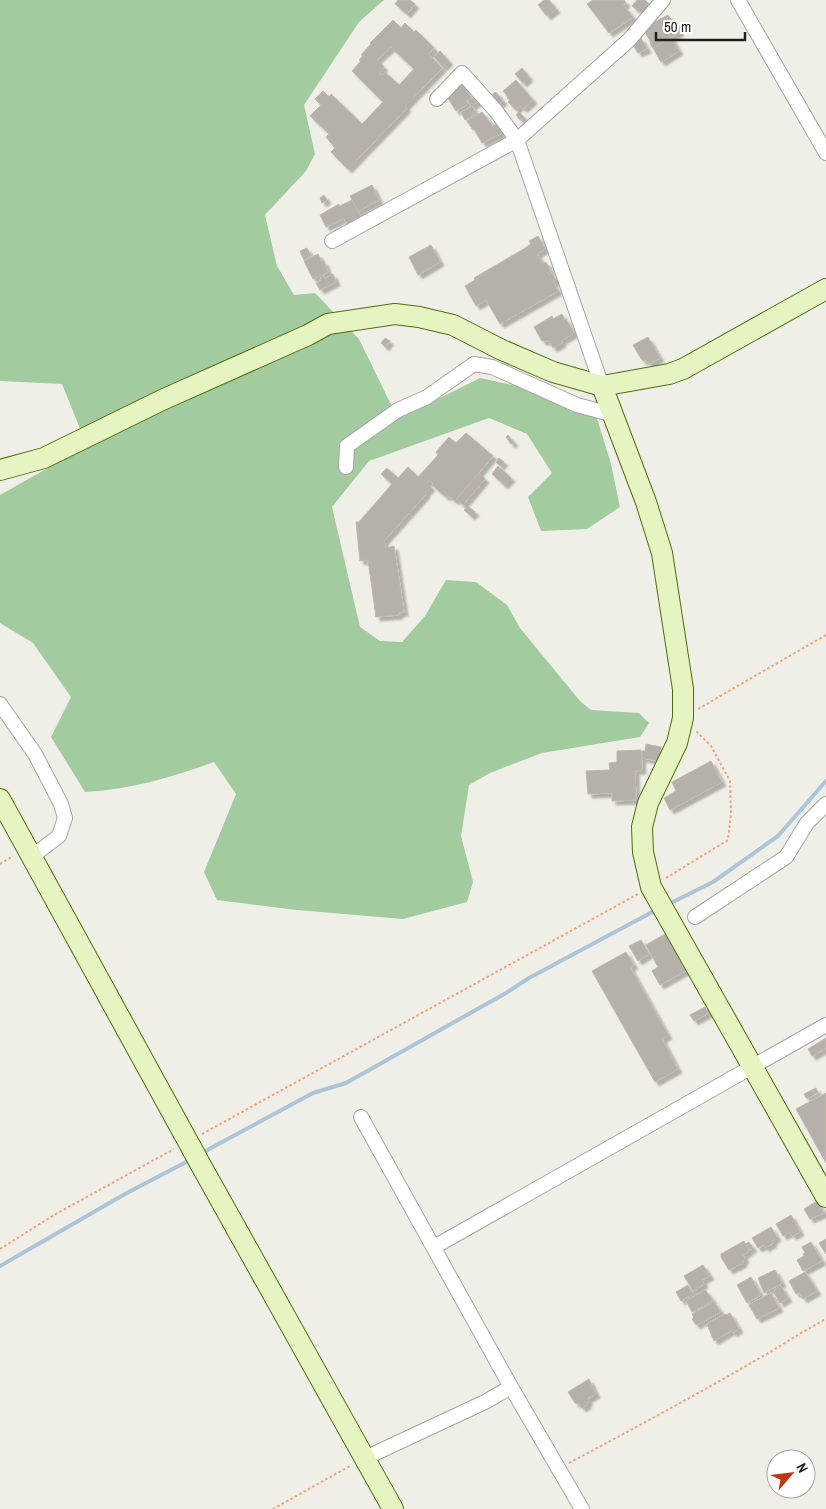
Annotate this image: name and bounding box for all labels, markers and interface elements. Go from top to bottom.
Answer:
scale bar [656,10,745,42]
text: 50 m [664,16,691,37]
north arrow [766,1449,816,1499]
text: N [793,1460,812,1476]

